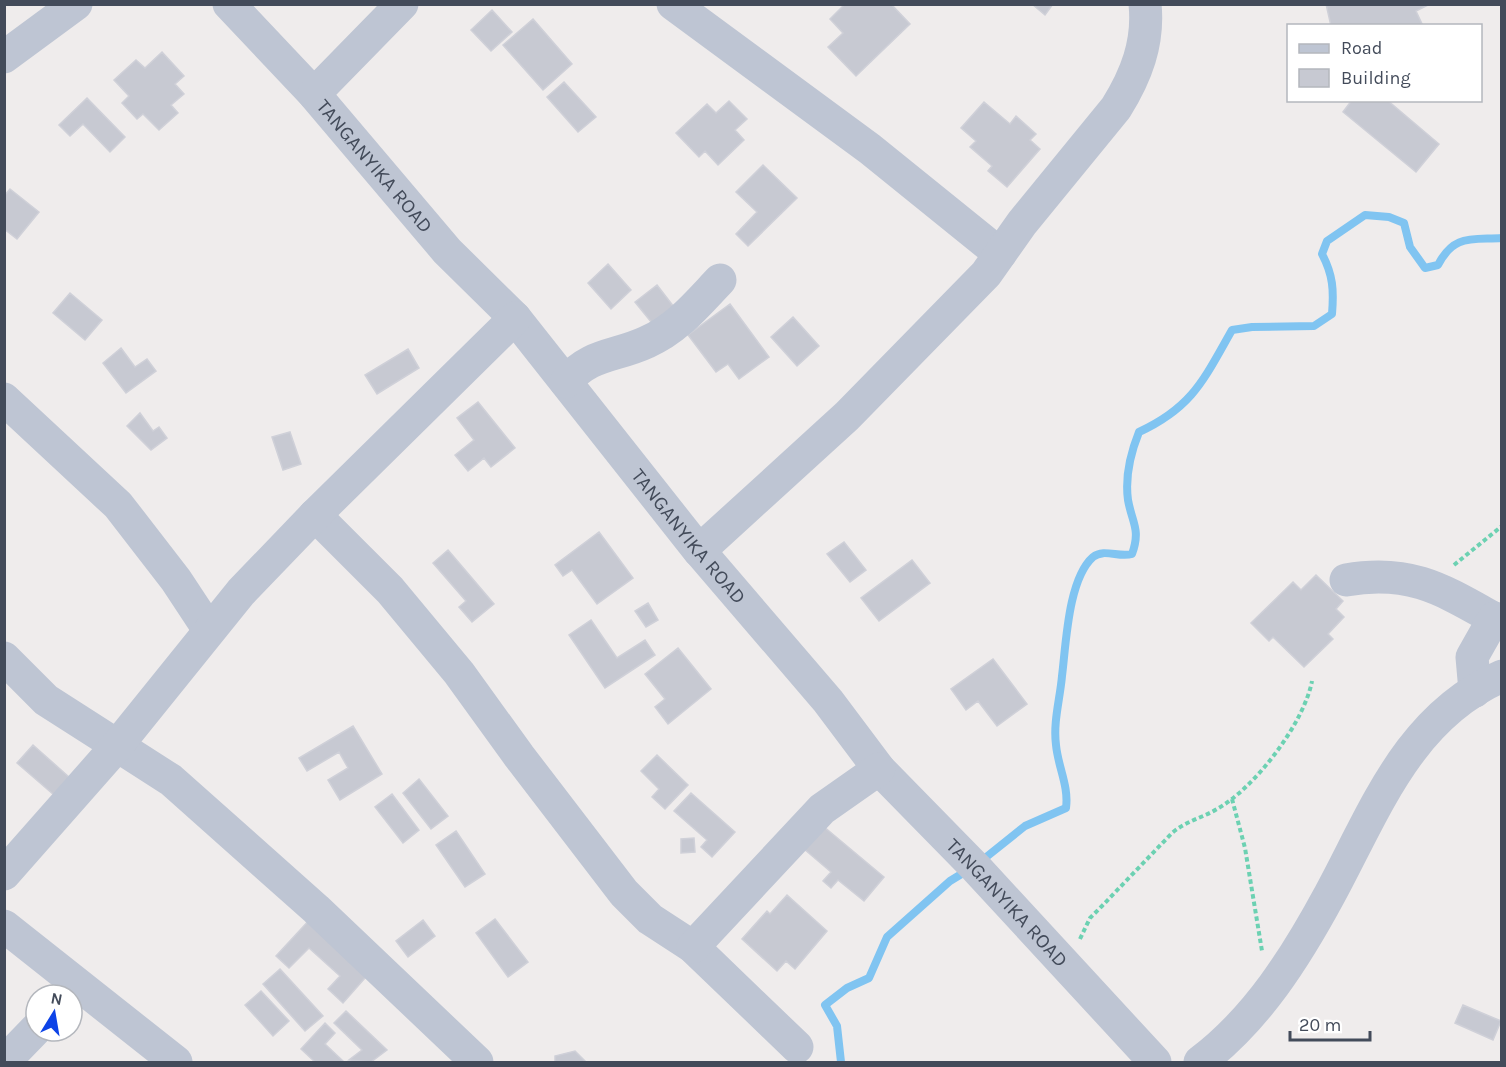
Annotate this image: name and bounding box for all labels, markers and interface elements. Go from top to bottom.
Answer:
legend [1287,24,1482,102]
text: Road [1341,37,1382,59]
text: Building [1341,67,1411,89]
street label: TANGANYIKA ROAD [312,95,437,237]
street label: TANGANYIKA ROAD [627,464,750,609]
street label: TANGANYIKA ROAD [942,834,1072,972]
north arrow [24,983,84,1043]
text: N [49,988,64,1009]
scale bar [1290,1004,1370,1042]
text: 20 m [1299,1014,1341,1036]

